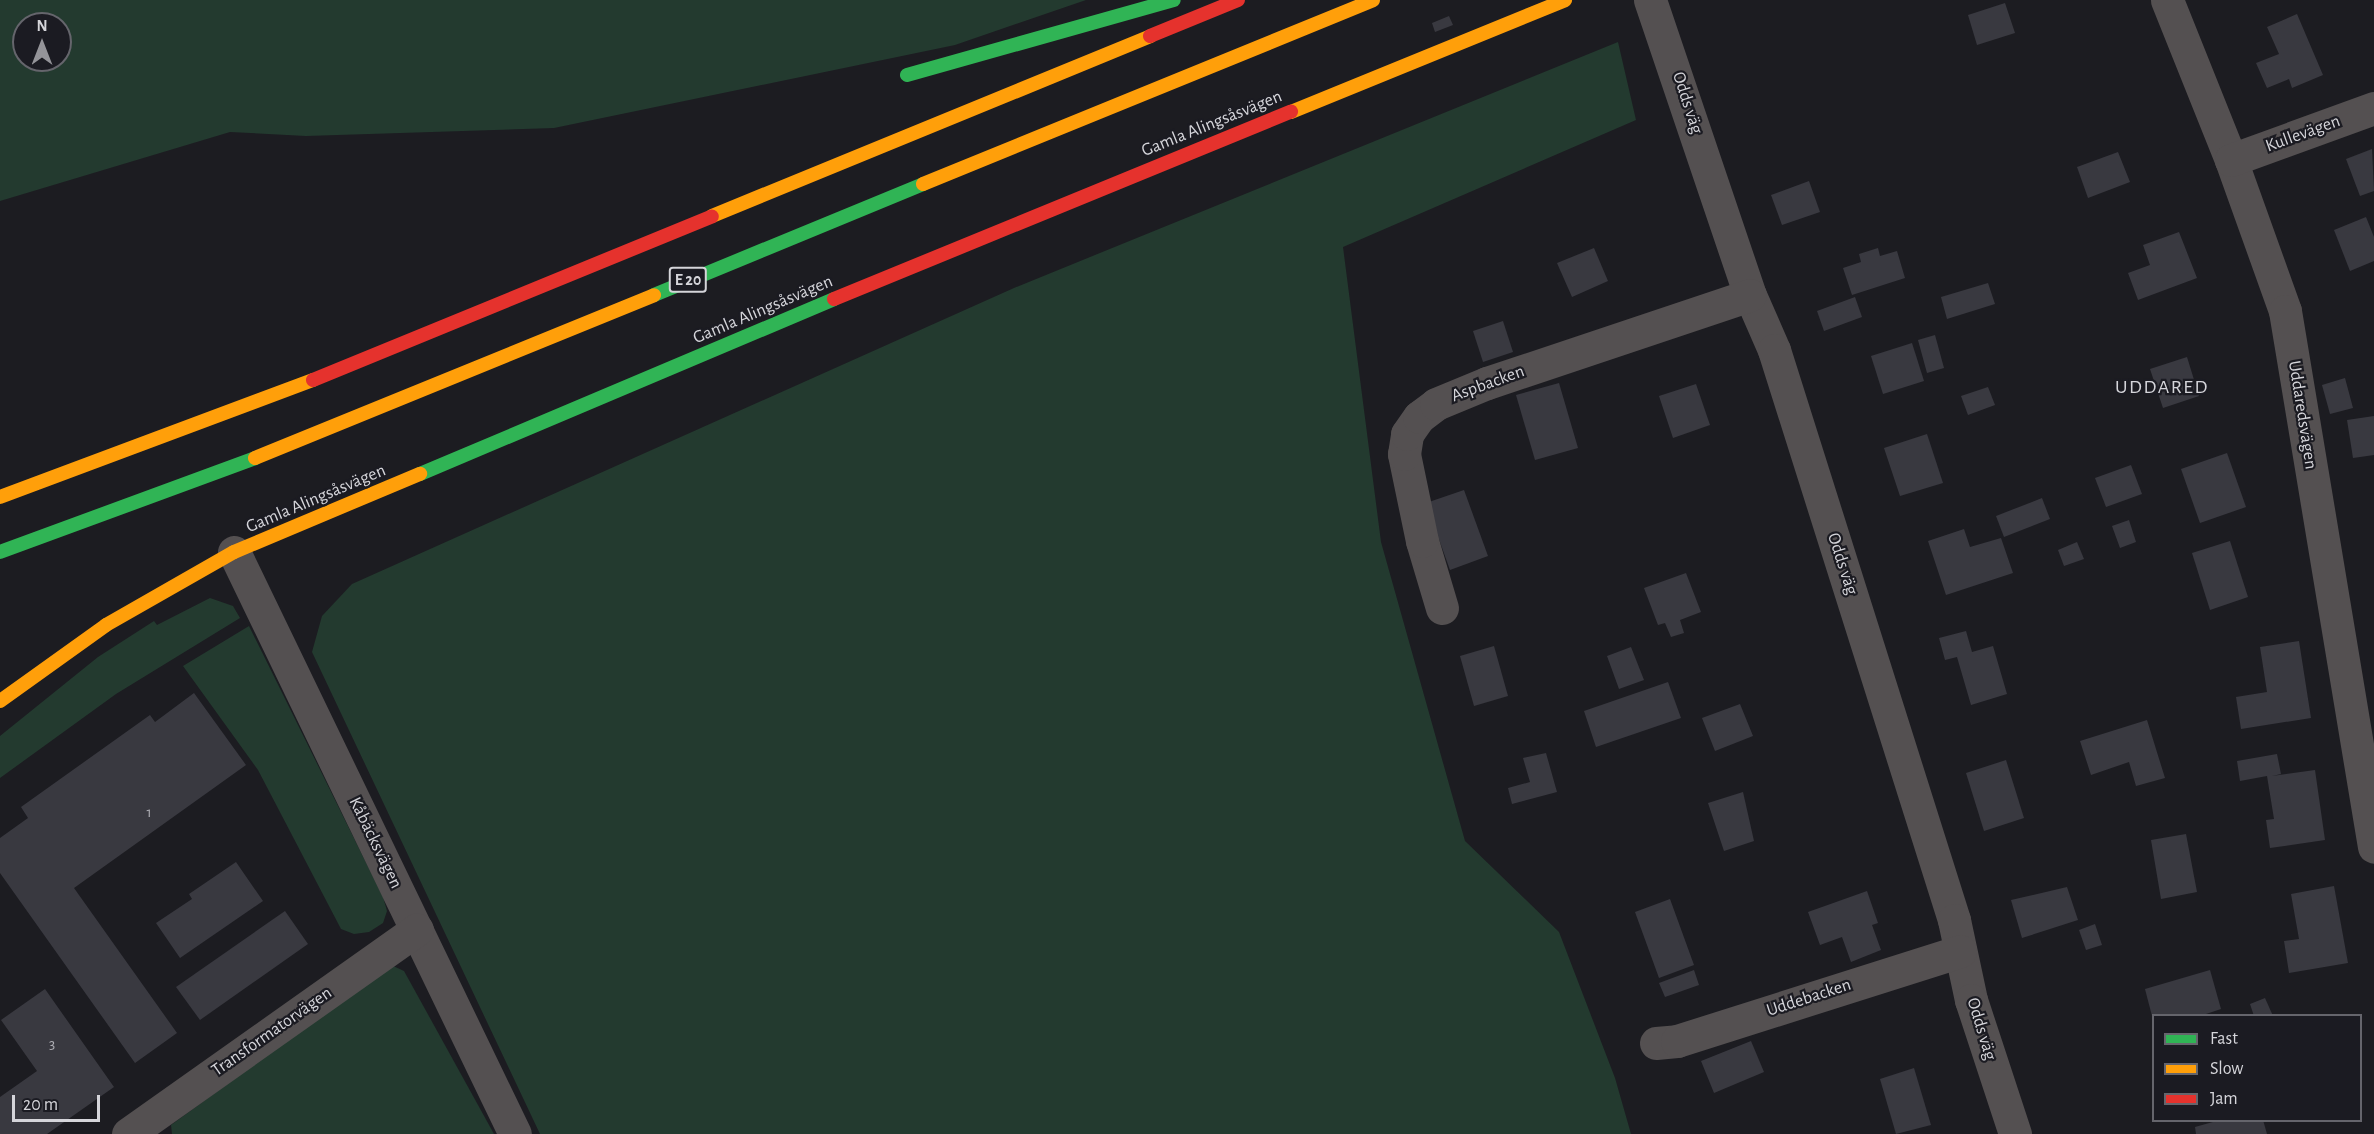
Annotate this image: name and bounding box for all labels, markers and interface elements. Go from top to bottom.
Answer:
north arrow [12,12,72,72]
text: N [36,18,48,34]
street label: Odds väg [1667,69,1707,137]
street label: Gamla Alingsåsvägen [1139,86,1285,162]
street label: Kullevägen [2263,111,2343,157]
road number: E 20 [668,267,708,293]
street label: Gamla Alingsåsvägen [690,271,836,349]
street label: Uddaredsvägen [2283,359,2321,471]
street label: Aspbacken [1448,361,1528,407]
district label: UDDARED [2115,375,2209,399]
street label: Gamla Alingsåsvägen [243,460,389,538]
street label: Odds väg [1822,530,1862,598]
street label: Kåbäcksvägen [344,794,406,892]
house number: 1 [146,804,152,822]
street label: Uddebacken [1764,974,1854,1022]
street label: Transformatorvägen [208,982,336,1082]
street label: Odds väg [1961,995,2001,1063]
legend [2152,1014,2362,1122]
text: Fast [2210,1030,2238,1048]
house number: 3 [49,1036,55,1054]
text: Slow [2210,1060,2243,1078]
scale bar [15,1083,104,1121]
text: Jam [2210,1090,2238,1108]
text: 20 m [23,1096,58,1114]

